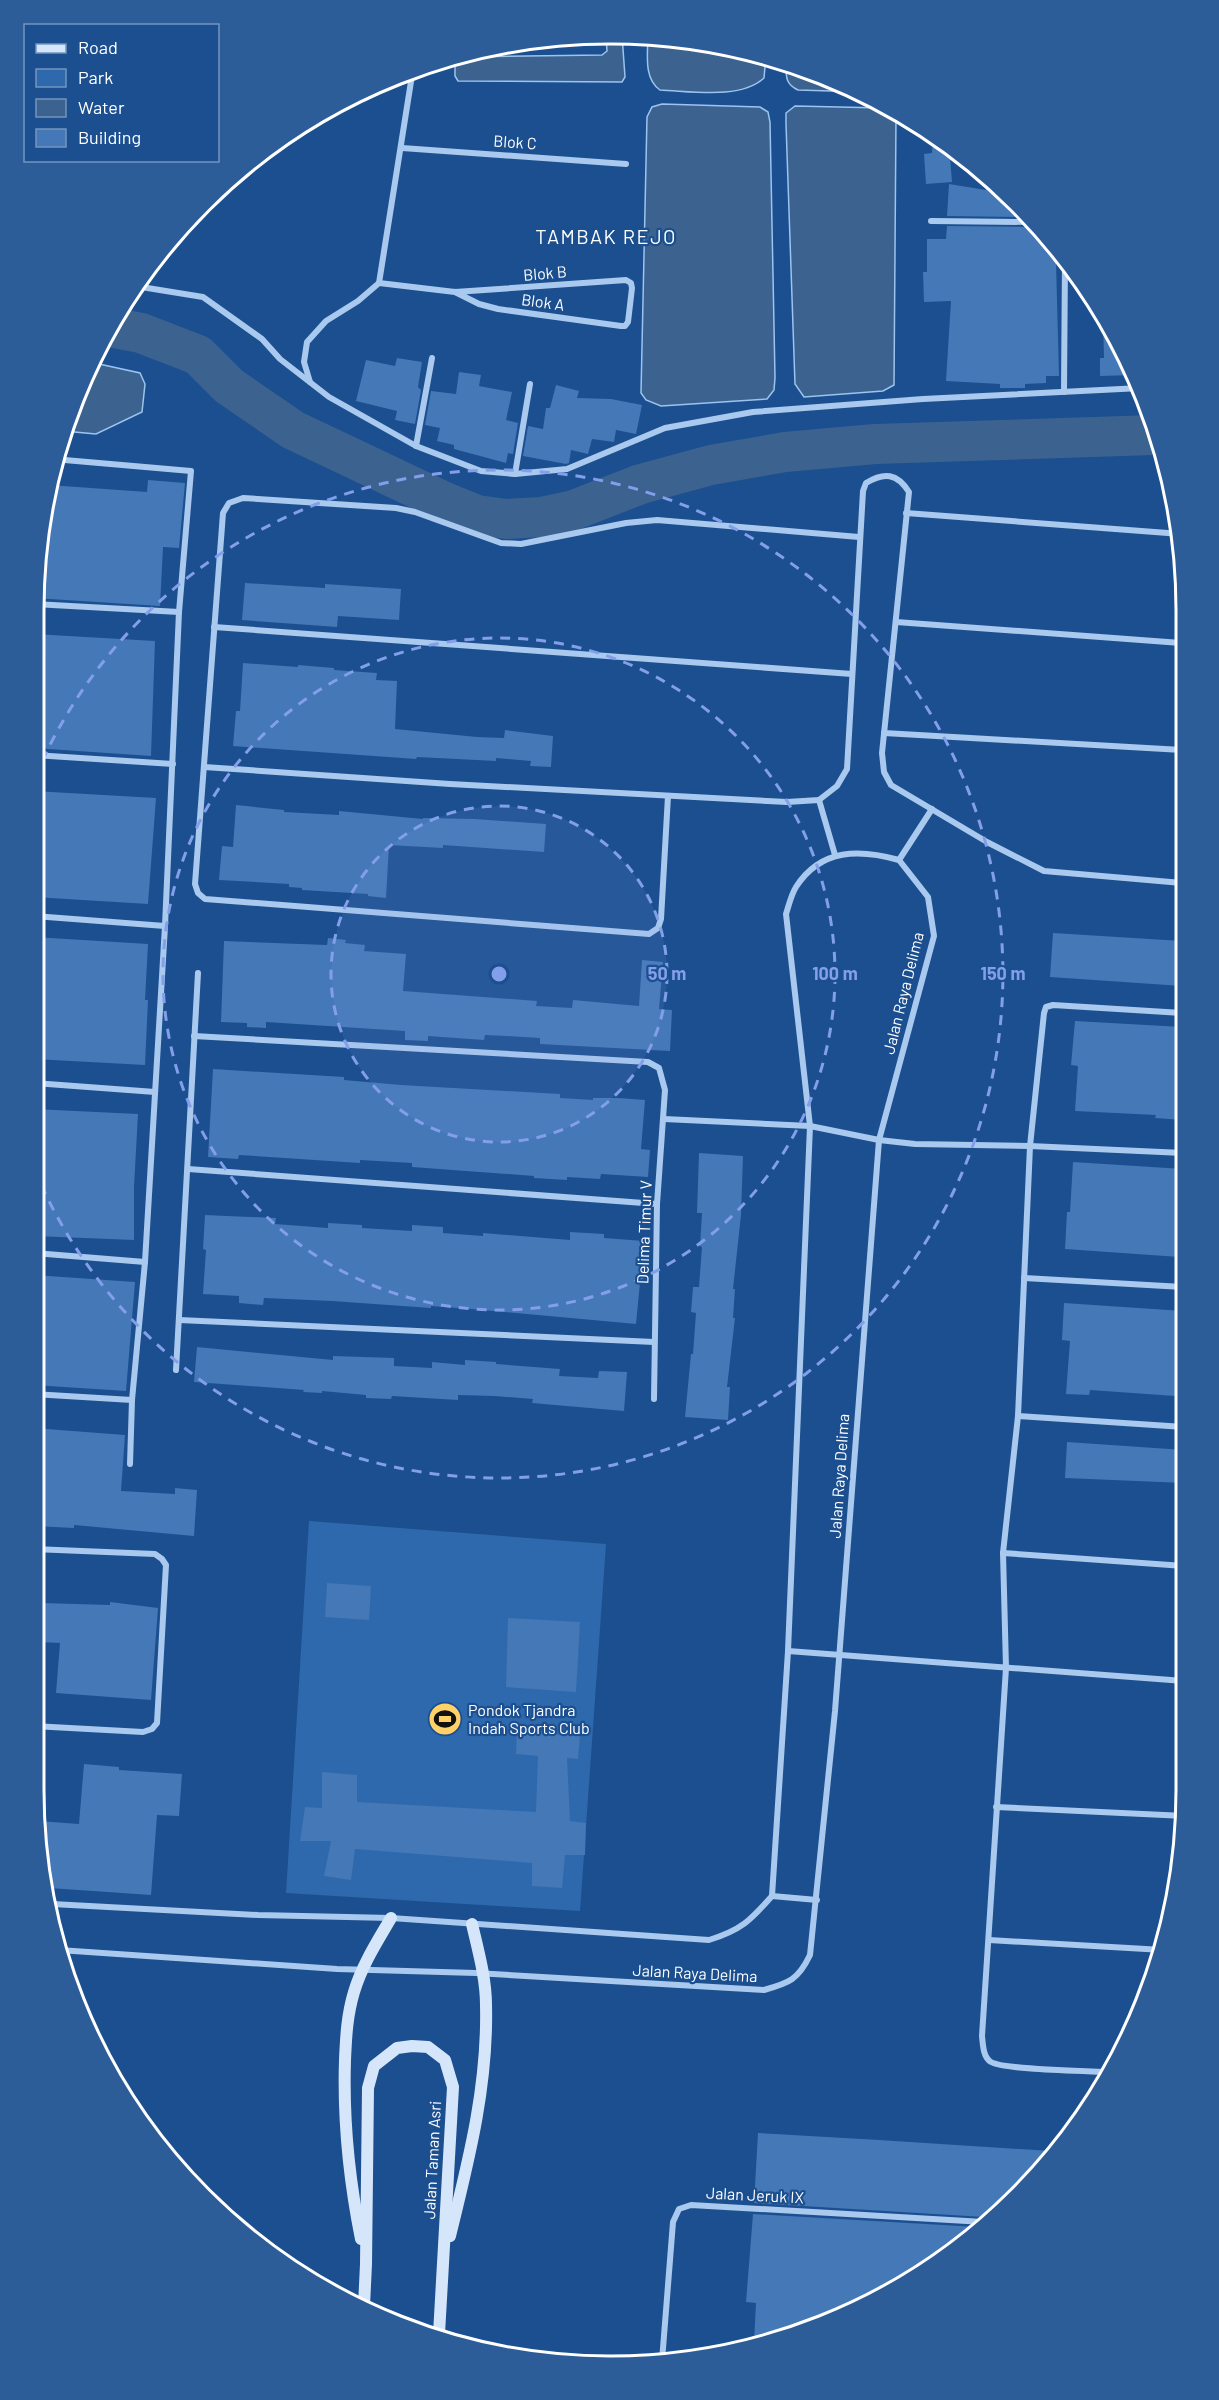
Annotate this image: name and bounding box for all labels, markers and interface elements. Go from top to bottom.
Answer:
legend [24,24,219,162]
text: Road [78,36,118,58]
text: Park [78,66,113,88]
text: Water [78,96,125,118]
text: Building [78,126,141,148]
street label: Blok C [493,131,537,152]
district label: TAMBAK REJO [535,224,677,248]
street label: Blok B [522,261,568,284]
street label: Blok A [520,289,566,314]
street label: Jalan Raya Delima [878,930,927,1056]
text: 50 m [648,962,686,984]
text: 100 m [812,962,858,984]
text: 150 m [981,962,1025,984]
centre of rings [489,964,509,984]
street label: Delima Timur V [632,1180,655,1284]
street label: Jalan Raya Delima [825,1413,852,1539]
place label: Pondok Tjandra Indah Sports Club [468,1700,590,1737]
sports icon: Pondok Tjandra Indah Sports Club [427,1701,463,1737]
street label: Jalan Raya Delima [632,1960,758,1985]
street label: Jalan Taman Asri [419,2100,444,2220]
street label: Jalan Jeruk IX [706,2182,804,2207]

